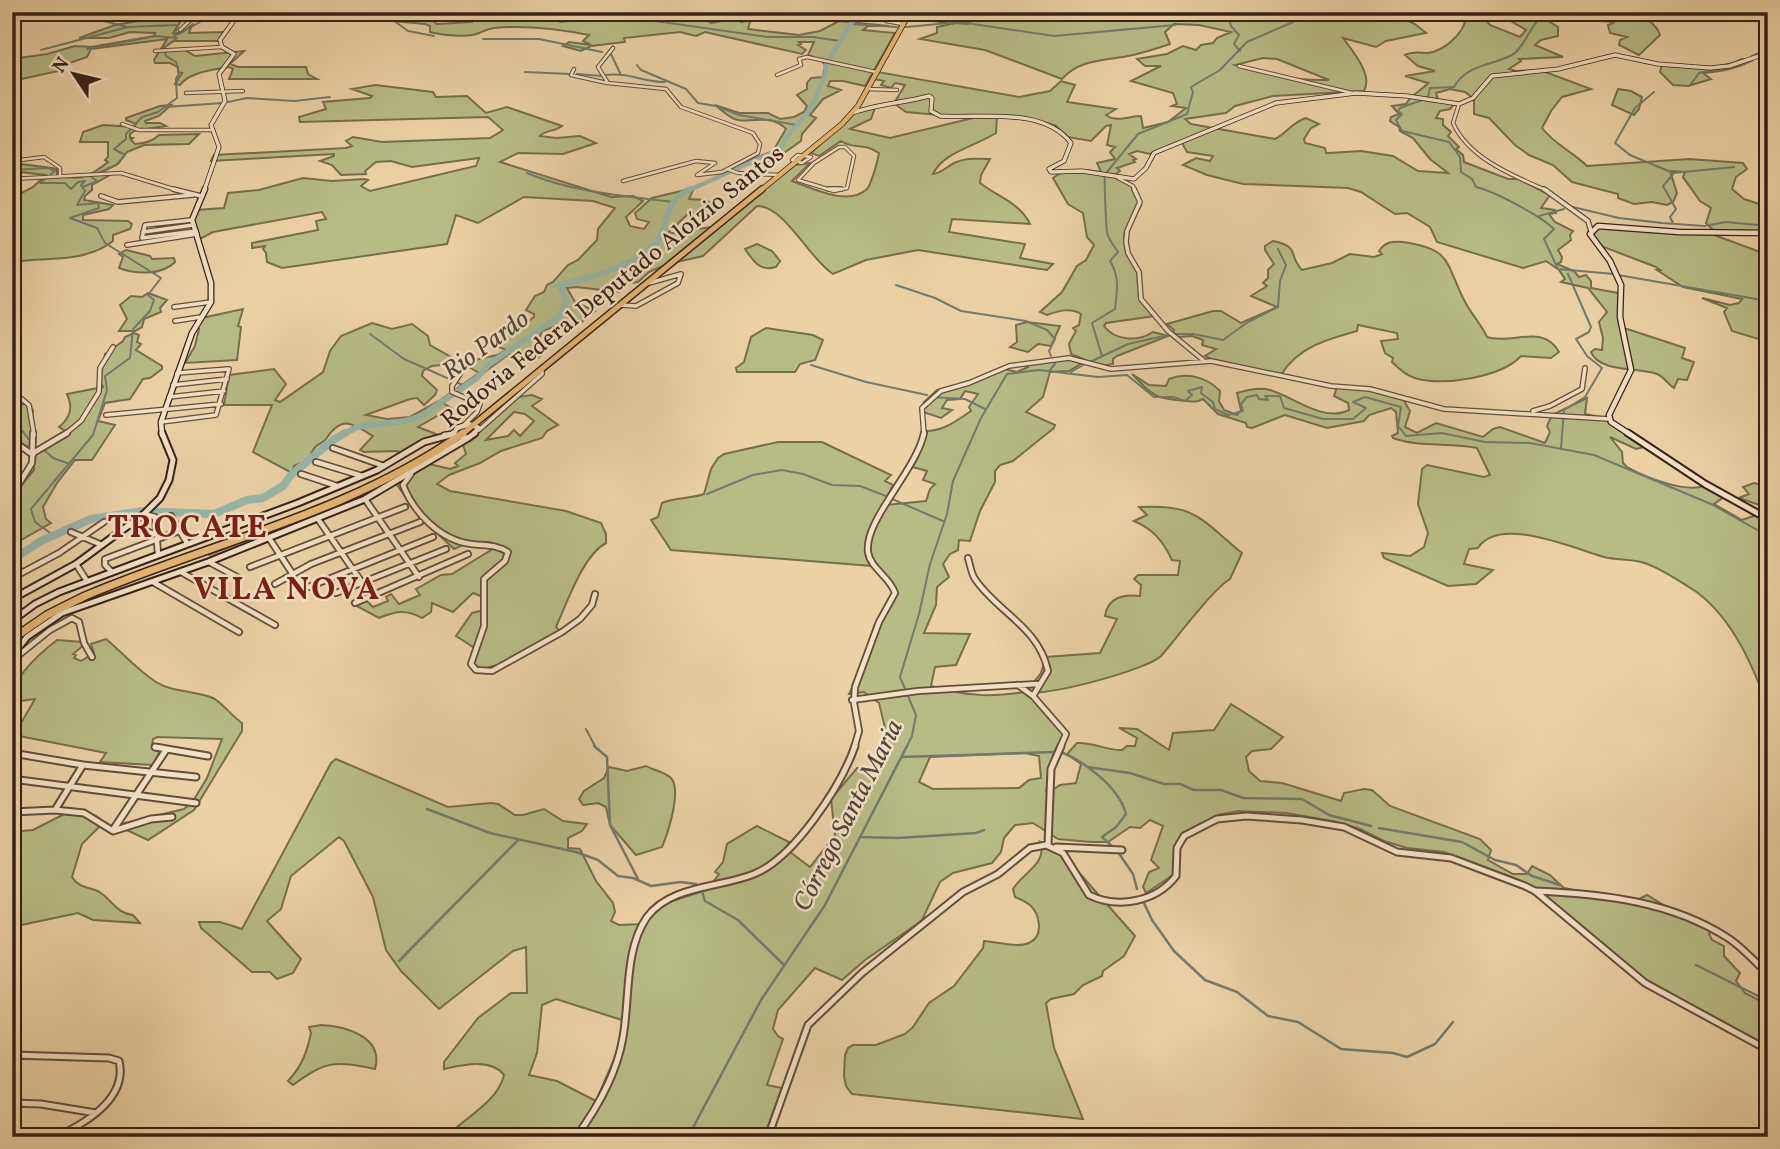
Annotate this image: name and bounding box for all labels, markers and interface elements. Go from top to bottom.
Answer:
north arrow [38,38,108,108]
text: N [47,52,76,79]
street label: Rodovia Federal Deputado Aloízio Santos [434,138,792,437]
water label: Rio Pardo [435,302,537,389]
district label: TROCATE [107,507,269,551]
district label: VILA NOVA [193,569,381,613]
water label: Córrego Santa Maria [785,714,913,918]

